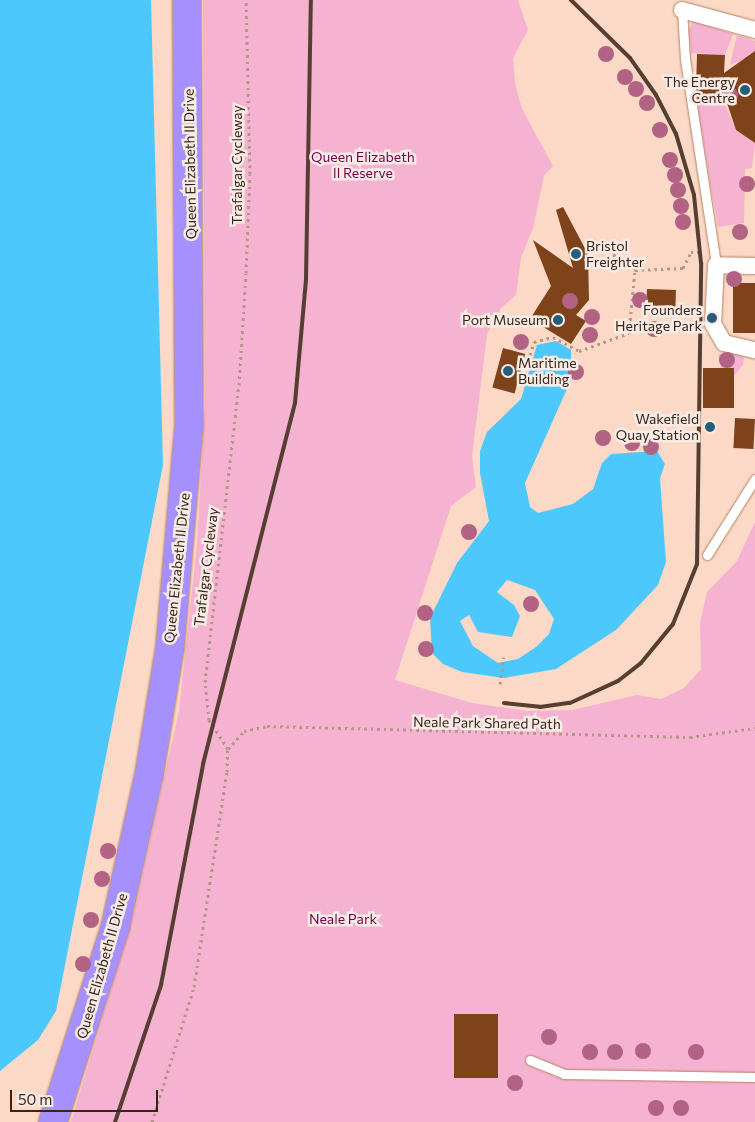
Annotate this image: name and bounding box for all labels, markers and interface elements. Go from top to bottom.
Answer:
place label: The Energy Centre [664,74,735,106]
marker: The Energy Centre [739,84,751,96]
street label: Queen Elizabeth II Drive [180,88,200,240]
street label: Trafalgar Cycleway [229,105,245,225]
park label: Queen Elizabeth ll Reserve [311,149,415,182]
place label: Bristol Freighter [586,238,644,270]
marker: Bristol Freighter [570,248,582,260]
place label: Founders Heritage Park [615,302,702,334]
place label: Port Museum [462,312,548,328]
marker: Founders Heritage Park [706,312,718,324]
marker: Port Museum [552,314,564,326]
place label: Maritime Building [518,355,577,388]
marker: Maritime Building [502,365,514,377]
place label: Wakefield Quay Station [616,411,699,444]
marker: Wakefield Quay Station [703,420,717,434]
street label: Queen Elizabeth II Drive [161,492,193,644]
street label: Trafalgar Cycleway [190,507,222,627]
street label: Neale Park Shared Path [413,713,561,733]
street label: Queen Elizabeth II Drive [73,891,131,1041]
park label: Neale Park [309,911,377,927]
scale bar [12,1080,160,1112]
text: 50 m [18,1090,52,1108]

